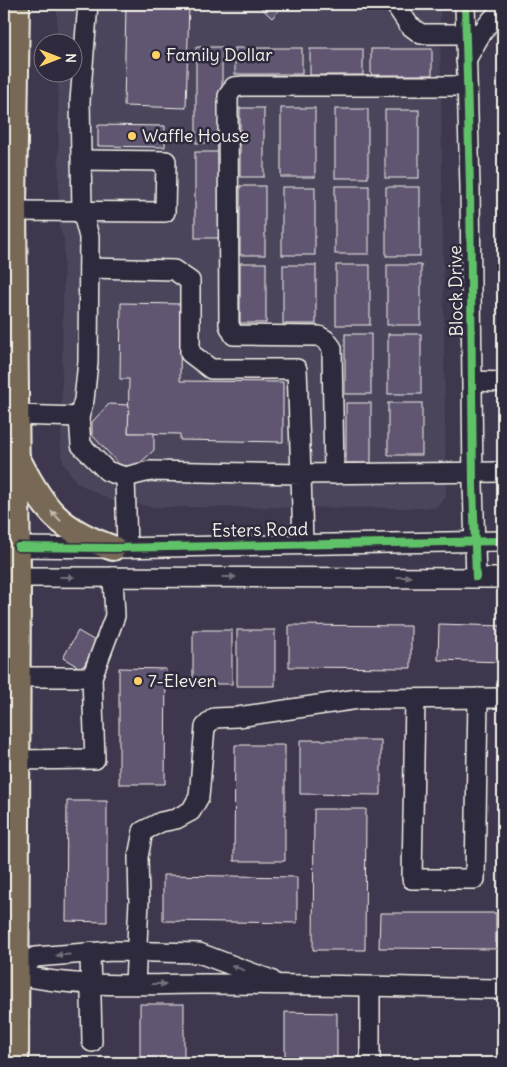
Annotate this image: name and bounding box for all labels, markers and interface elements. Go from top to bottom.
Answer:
north arrow [32,32,82,82]
place label: Family Dollar [166,43,273,66]
marker: Family Dollar [150,49,162,61]
text: N [62,53,80,63]
place label: Waffle House [142,124,249,147]
marker: Waffle House [126,130,138,142]
street label: Block Drive [443,245,468,337]
one-way arrow [50,511,62,523]
street label: Esters Road [212,517,309,542]
one-way arrow [59,573,75,581]
one-way arrow [222,573,238,581]
one-way arrow [396,573,412,581]
place label: 7-Eleven [148,669,217,692]
marker: 7-Eleven [132,675,144,687]
one-way arrow [55,951,71,959]
one-way arrow [230,964,245,972]
one-way arrow [151,980,167,988]

